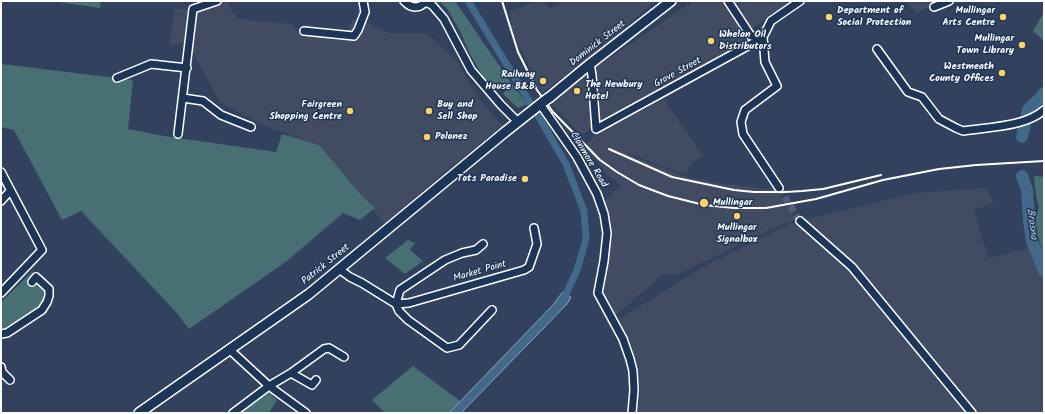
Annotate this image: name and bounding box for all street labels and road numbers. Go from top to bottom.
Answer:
street label: Dominick Street [568,18,628,70]
street label: Grove Street [652,55,704,91]
street label: Clonmore Road [567,130,609,190]
street label: Patrick Street [300,242,352,288]
street label: Market Point [452,259,508,285]

